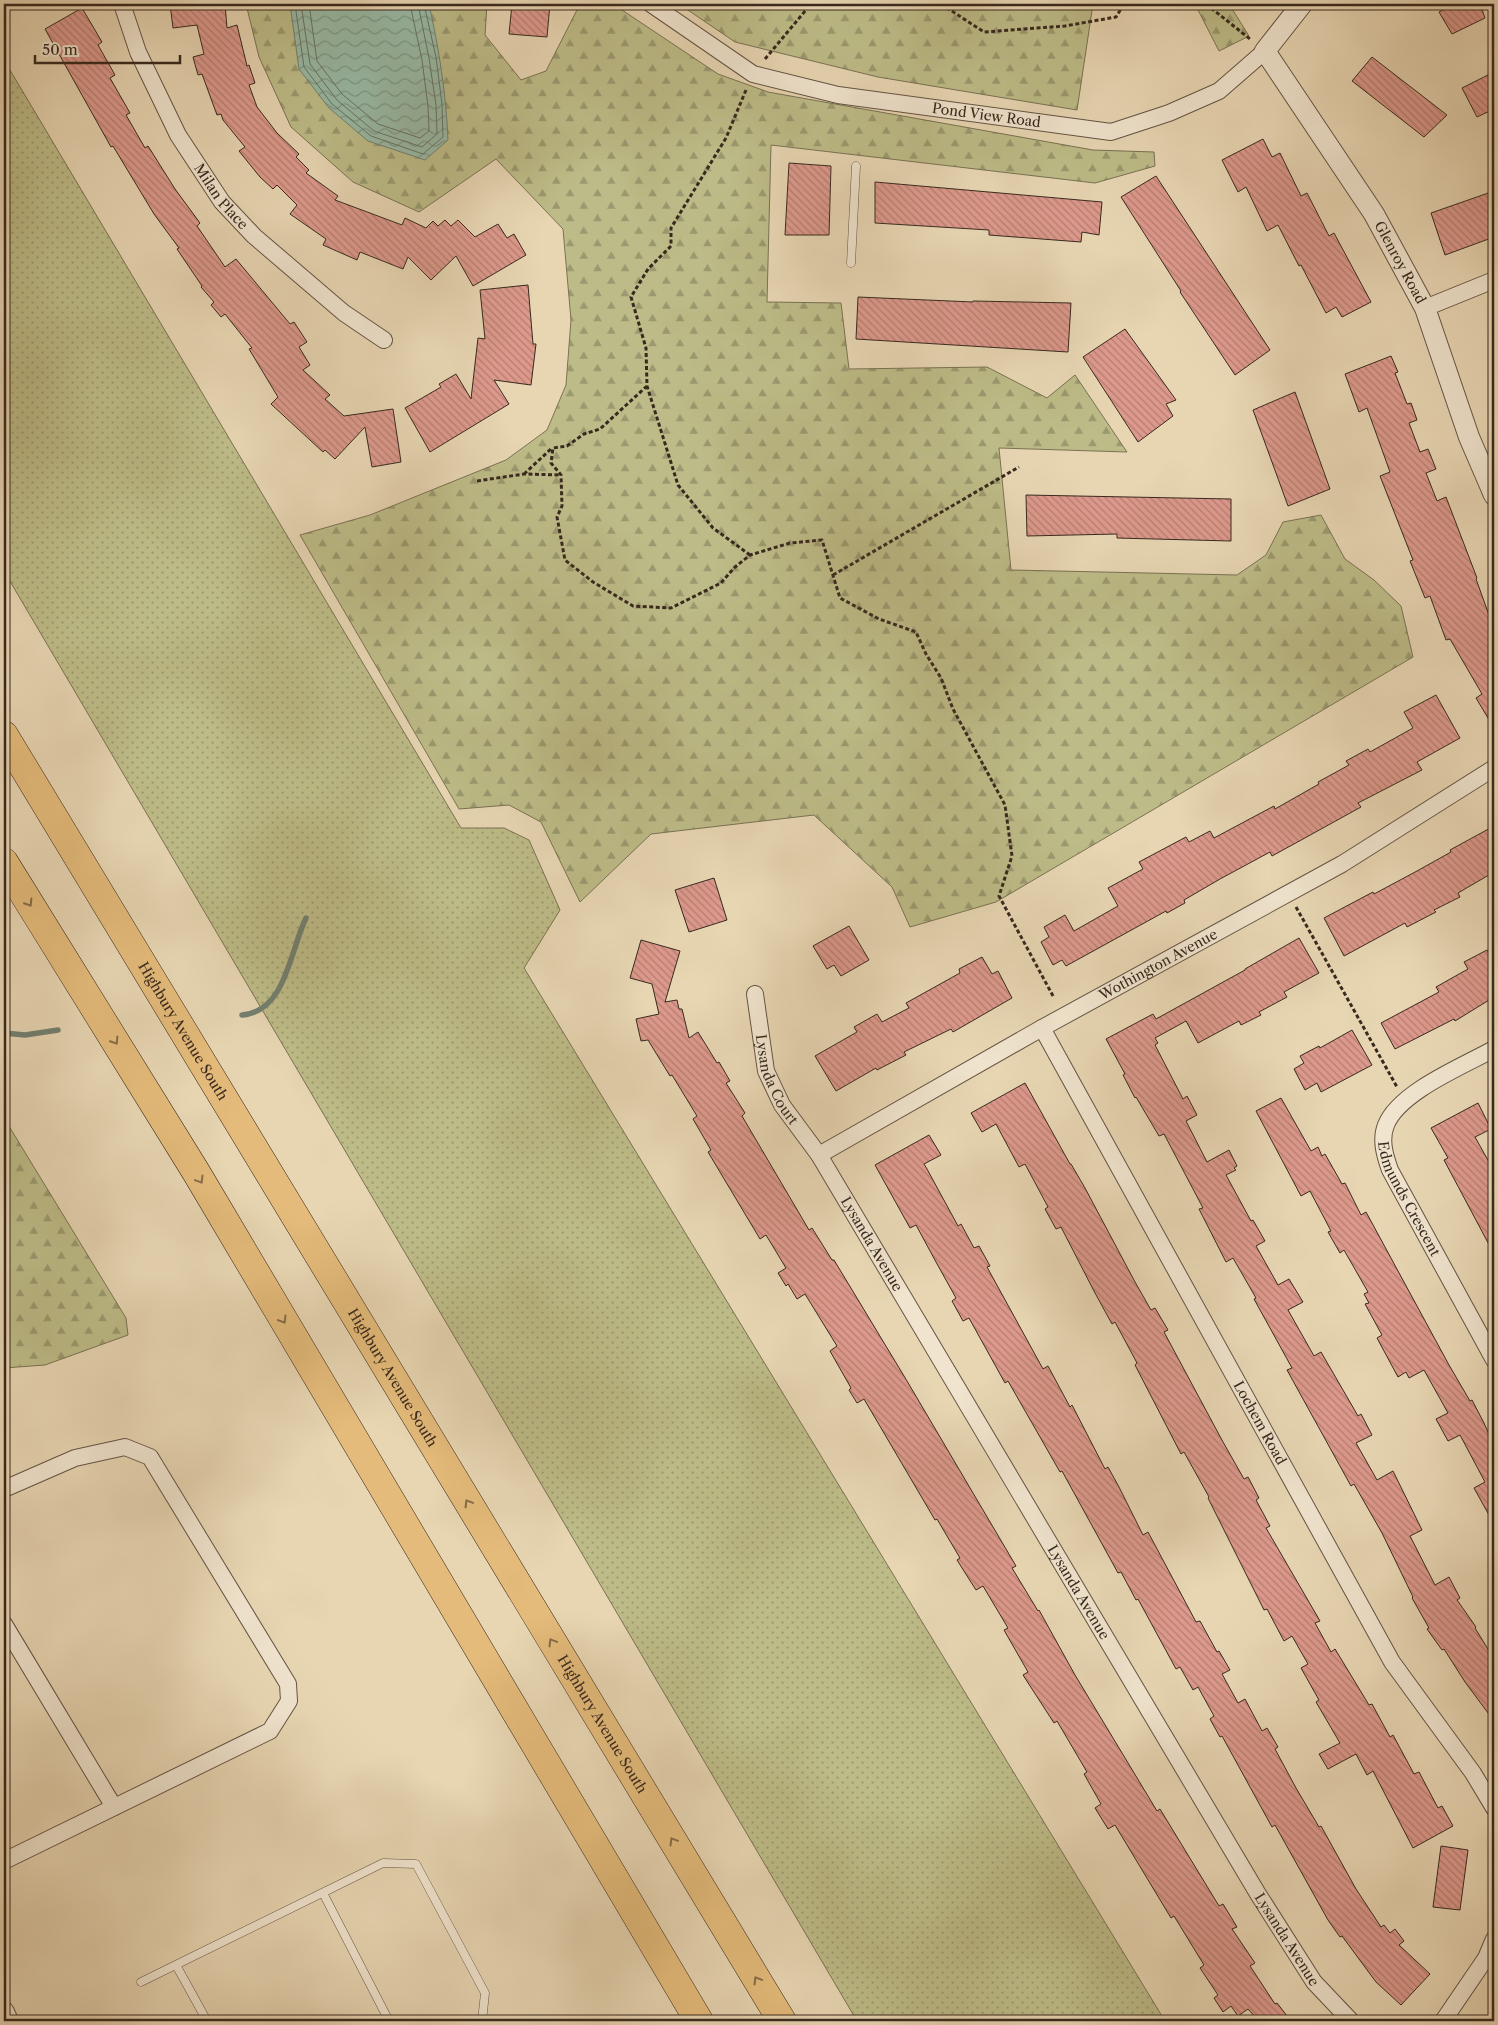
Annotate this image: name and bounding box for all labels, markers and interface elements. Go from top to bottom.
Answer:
scale bar [35,32,180,64]
text: 50 m [42,40,78,59]
street label: Pond View Road [931,99,1042,131]
street label: Milan Place [190,160,252,233]
street label: Glenroy Road [1370,218,1430,307]
one-way arrow [23,898,33,907]
street label: Wothington Avenue [1095,925,1221,1005]
street label: Highbury Avenue South [134,958,232,1104]
street label: Lysanda Court [752,1033,802,1128]
one-way arrow [108,1036,118,1045]
street label: Edmunds Crescent [1374,1140,1444,1259]
one-way arrow [194,1174,204,1183]
street label: Lysanda Avenue [837,1193,907,1295]
street label: Highbury Avenue South [344,1305,442,1450]
one-way arrow [276,1314,286,1323]
street label: Lochem Road [1230,1378,1291,1468]
one-way arrow [465,1499,475,1508]
street label: Lysanda Avenue [1044,1542,1114,1643]
one-way arrow [549,1638,559,1647]
street label: Highbury Avenue South [554,1651,651,1797]
one-way arrow [669,1837,679,1846]
street label: Lysanda Avenue [1251,1889,1323,1990]
one-way arrow [753,1976,763,1985]

